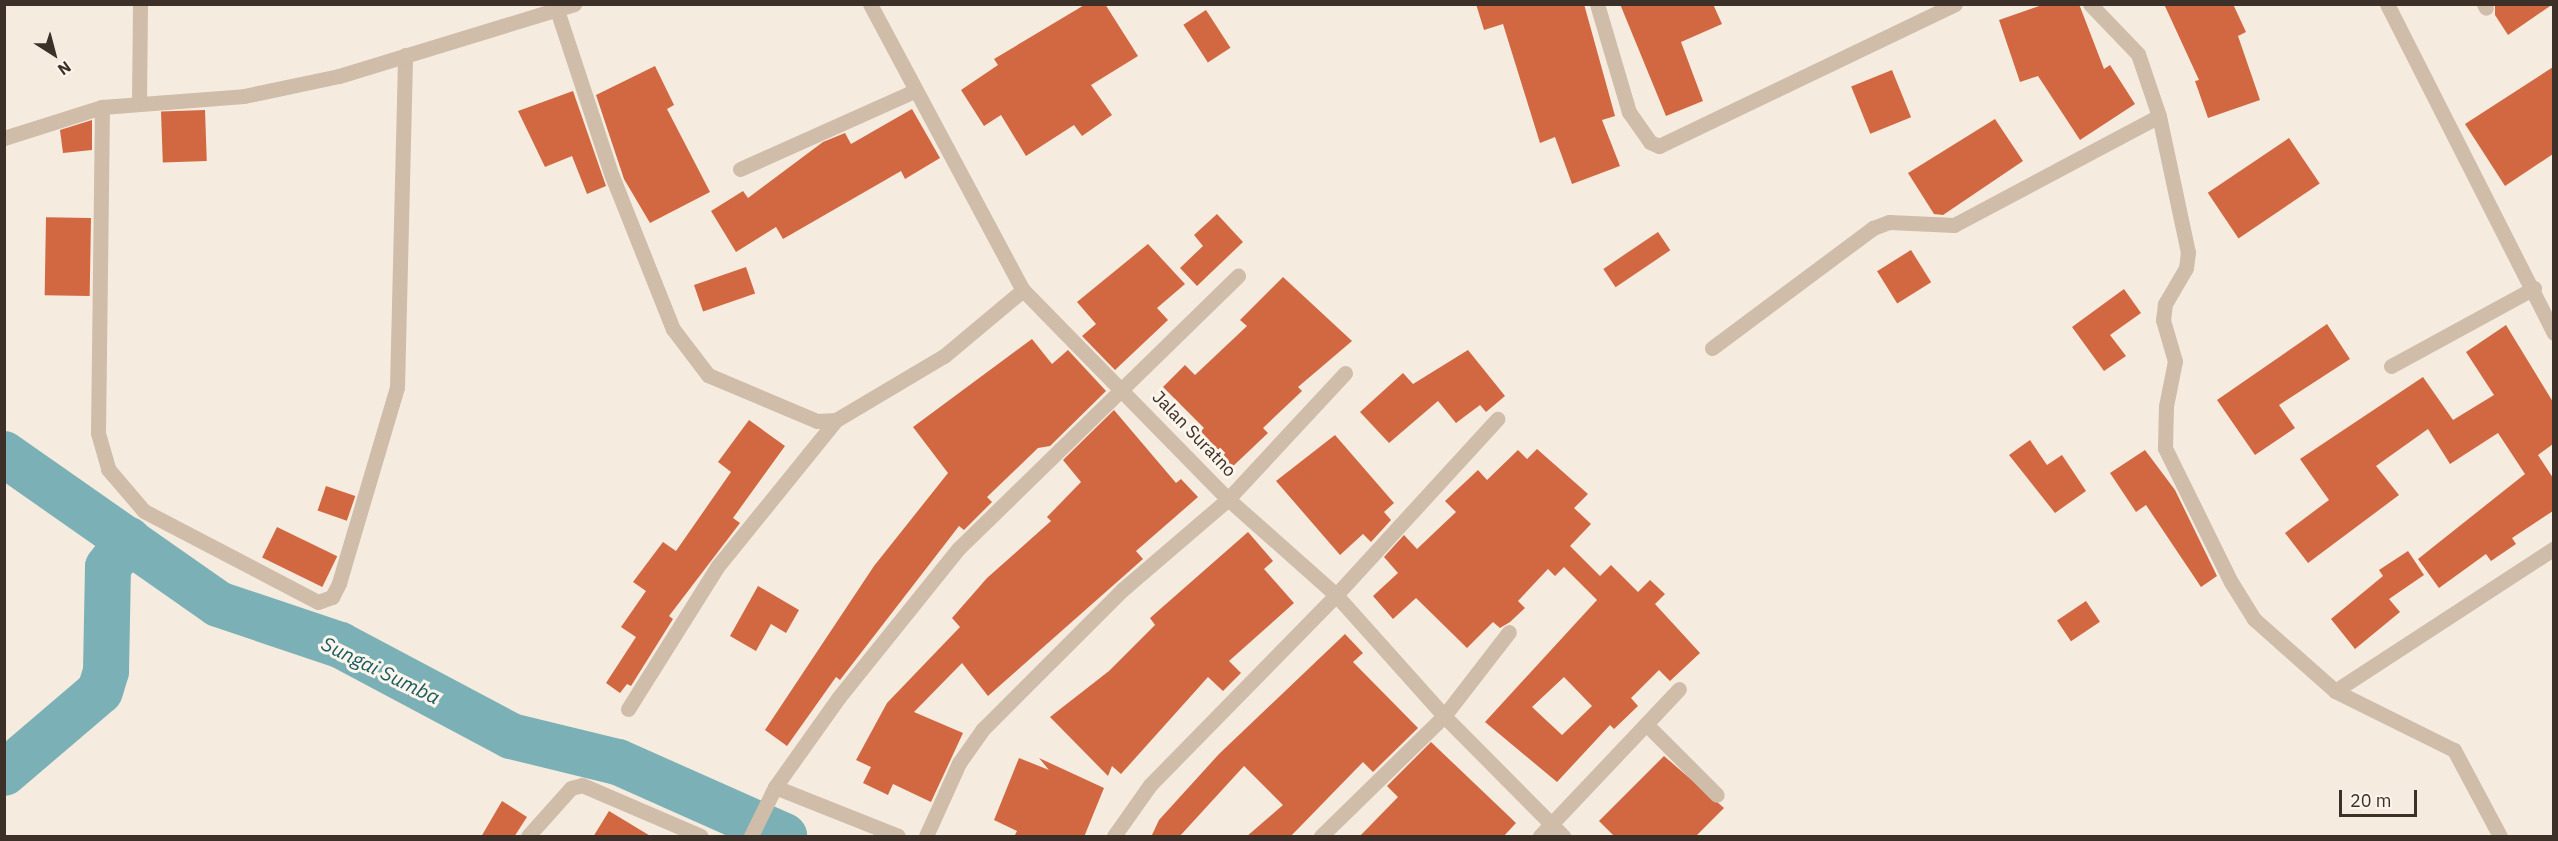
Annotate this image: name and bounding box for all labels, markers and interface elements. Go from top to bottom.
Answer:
north arrow [24,24,84,84]
text: N [54,57,75,80]
street label: Jalan Suratno [1148,386,1240,482]
water label: Sungai Sumba [318,631,444,709]
scale bar [2342,778,2420,816]
text: 20 m [2350,789,2392,812]

